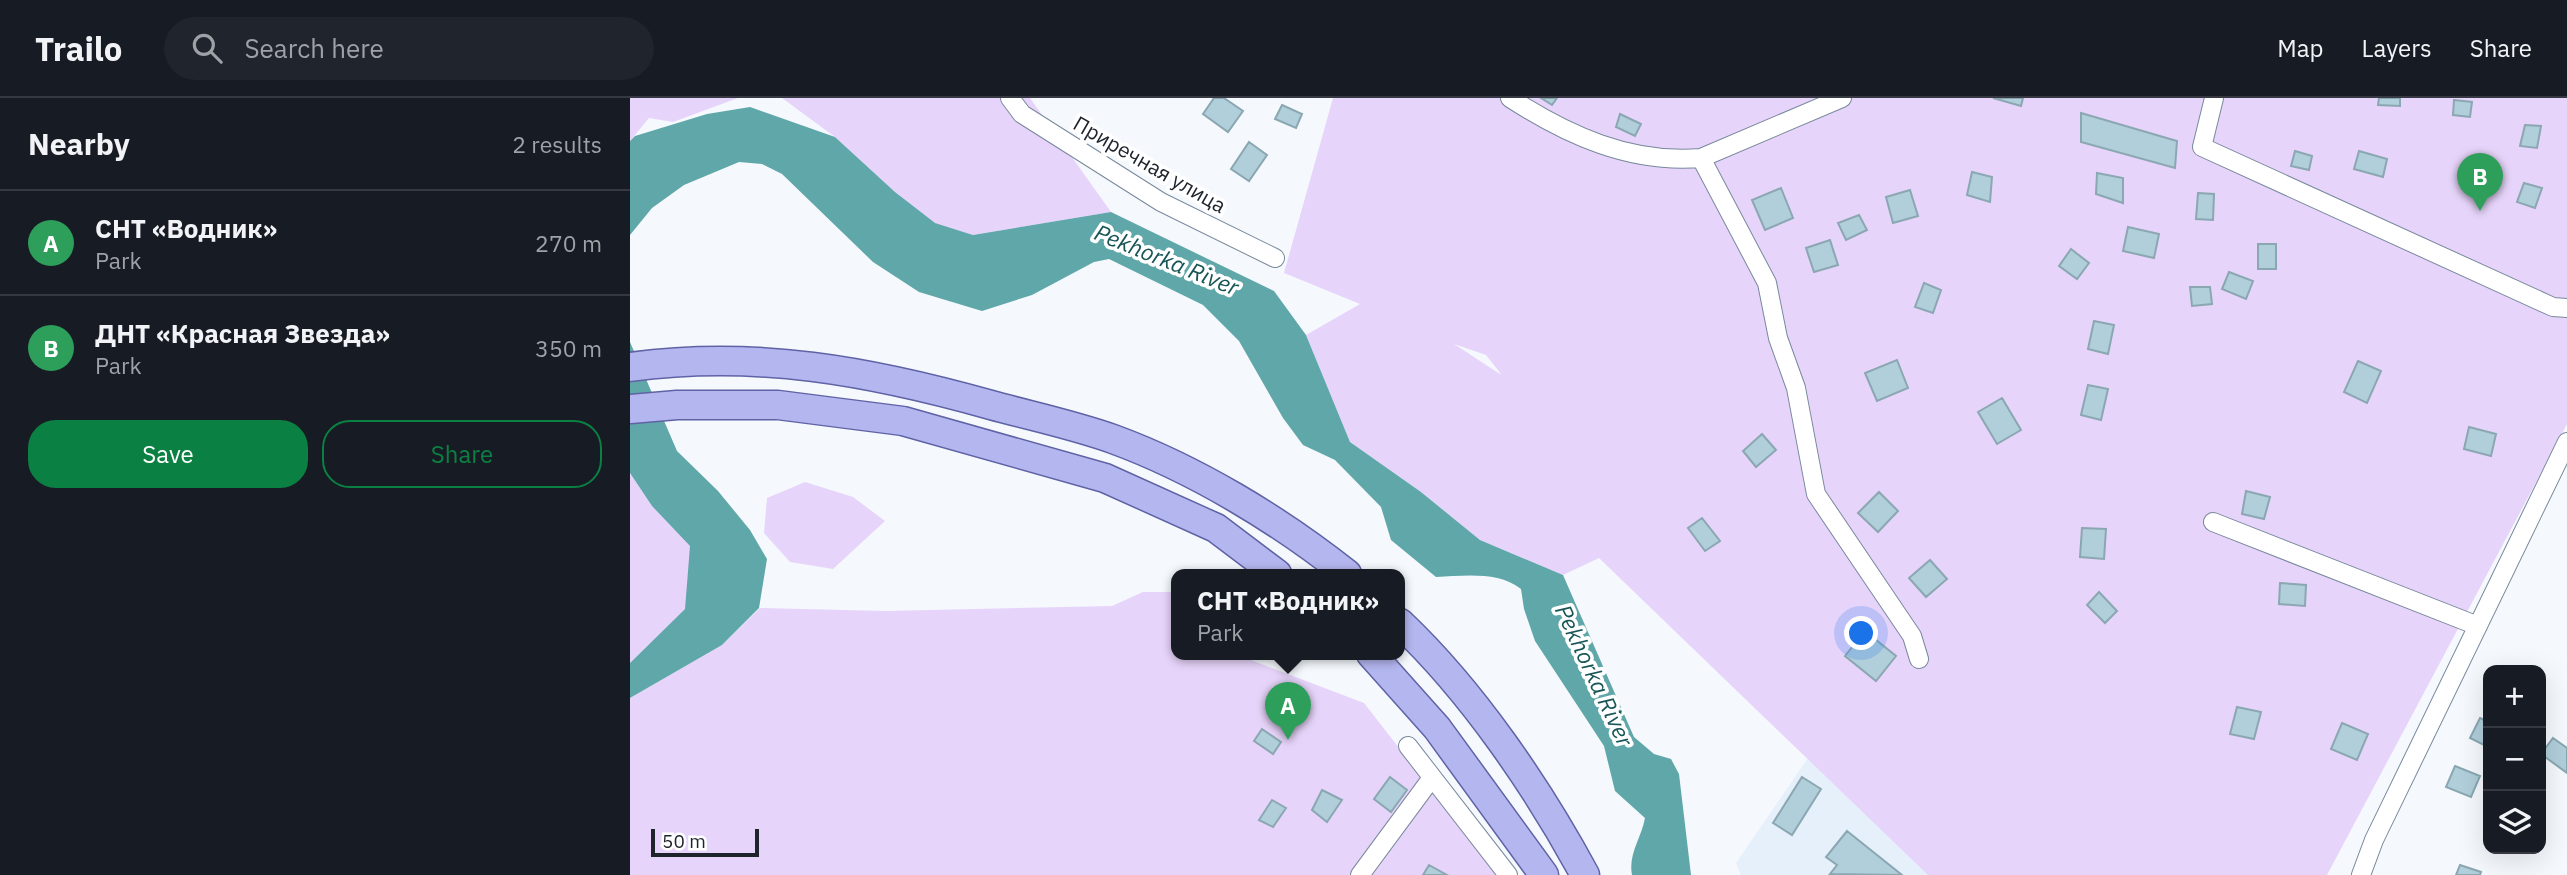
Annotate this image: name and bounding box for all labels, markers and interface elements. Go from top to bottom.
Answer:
search box [164,17,654,80]
text: Trailo [35,27,122,70]
icon: search [188,29,226,67]
text: Search here [244,31,384,65]
text: Map [2277,32,2324,64]
text: Layers [2362,32,2432,64]
text: Share [2470,32,2532,64]
street label: Приречная улица [1069,109,1231,219]
text: Nearby [28,124,130,163]
text: 2 results [512,129,602,159]
pin: B [2457,153,2503,211]
text: СНТ «Водник» [95,211,277,245]
water label: Pekhorka River [1091,216,1244,302]
text: A [43,228,59,258]
text: 270 m [535,228,602,258]
text: Park [95,245,142,275]
text: ДНТ «Красная Звезда» [95,316,390,350]
text: B [43,333,59,363]
text: 350 m [535,333,602,363]
text: Park [95,350,142,380]
button: Save [28,420,308,488]
button: Share [322,420,602,488]
popup [1171,569,1405,660]
text: СНТ «Водник» [1197,583,1379,617]
water label: Pekhorka River [1549,599,1641,751]
your location [1844,616,1878,650]
text: Park [1197,617,1243,647]
map controls [2483,665,2546,854]
button: + [2483,665,2546,728]
pin: A [1265,682,1311,740]
button: − [2483,728,2546,791]
button: layers [2483,791,2546,854]
scale bar [651,826,760,858]
text: 50 m [662,829,706,853]

